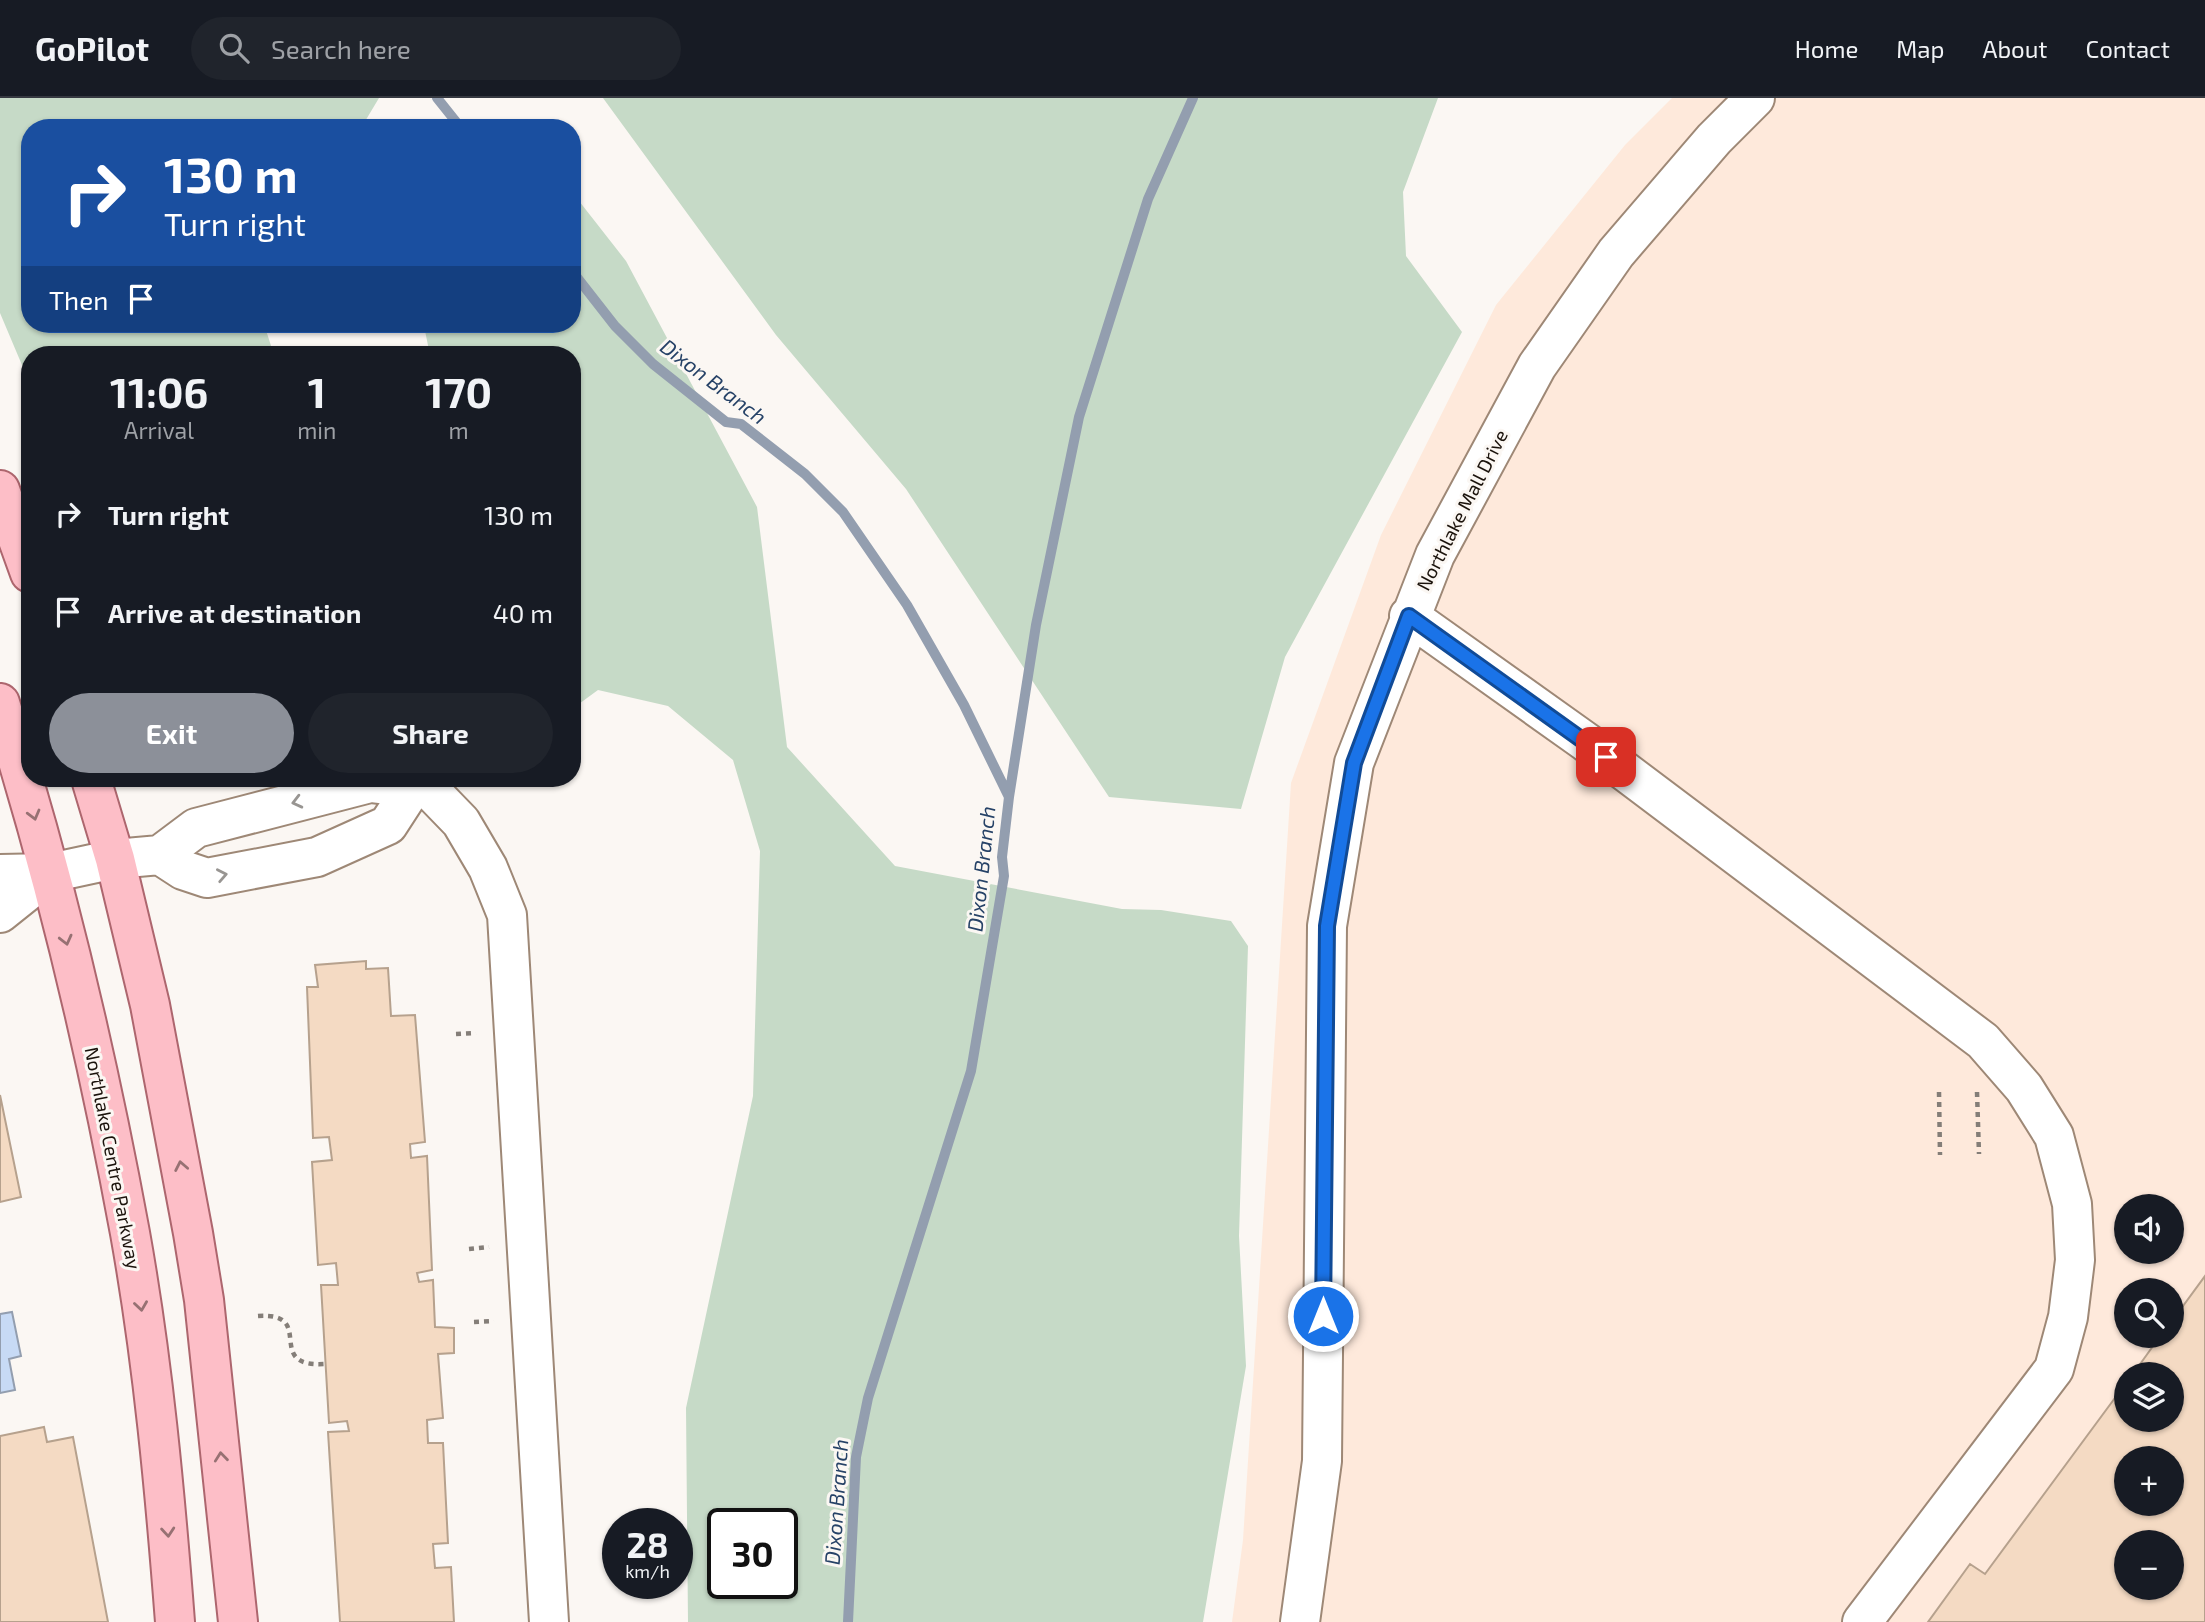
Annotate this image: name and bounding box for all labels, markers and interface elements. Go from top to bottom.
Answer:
search box [191,17,681,80]
text: GoPilot [35,28,149,68]
icon: search [215,29,253,67]
text: Search here [271,33,411,64]
text: Home [1795,34,1858,63]
text: Map [1896,34,1944,63]
text: About [1982,34,2048,63]
text: Contact [2086,34,2170,63]
text: 130 m [164,144,298,203]
icon: right [49,147,140,238]
text: Turn right [164,204,306,242]
icon: arrive [122,280,160,318]
text: Then [49,284,108,315]
water label: Dixon Branch [656,333,772,429]
text: 11:06 [110,366,208,416]
text: 1 [308,366,326,416]
text: 170 [425,366,492,416]
text: Arrival [124,416,194,444]
text: min [297,416,336,444]
text: m [449,416,469,444]
street label: Northlake Mall Drive [1411,426,1512,594]
icon: right [49,495,87,533]
text: Turn right [108,499,229,530]
text: 130 m [484,499,553,530]
icon: arrive [49,593,87,631]
text: Arrive at destination [108,597,361,628]
text: 40 m [493,597,553,628]
button: Exit [49,693,294,773]
button: Share [308,693,553,773]
pin [1576,727,1636,787]
icon: arrive [1587,738,1625,776]
one-way arrow [291,794,303,808]
water label: Dixon Branch [961,805,1000,933]
one-way arrow [26,809,40,821]
one-way arrow [216,869,228,884]
one-way arrow [58,933,72,945]
street label: Northlake Centre Parkway [81,1045,146,1271]
one-way arrow [174,1160,189,1172]
map controls [2114,1194,2184,1600]
button: sound [2114,1194,2184,1264]
button: search [2114,1278,2184,1348]
position arrow [1286,1279,1360,1353]
one-way arrow [133,1301,148,1312]
button: layers [2114,1362,2184,1432]
water label: Dixon Branch [819,1438,852,1566]
button: + [2114,1446,2184,1516]
one-way arrow [214,1451,229,1462]
speed limit sign: 30 [707,1508,798,1599]
text: 28 [626,1523,669,1565]
one-way arrow [160,1527,175,1538]
button: − [2114,1530,2184,1600]
text: km/h [625,1560,670,1582]

